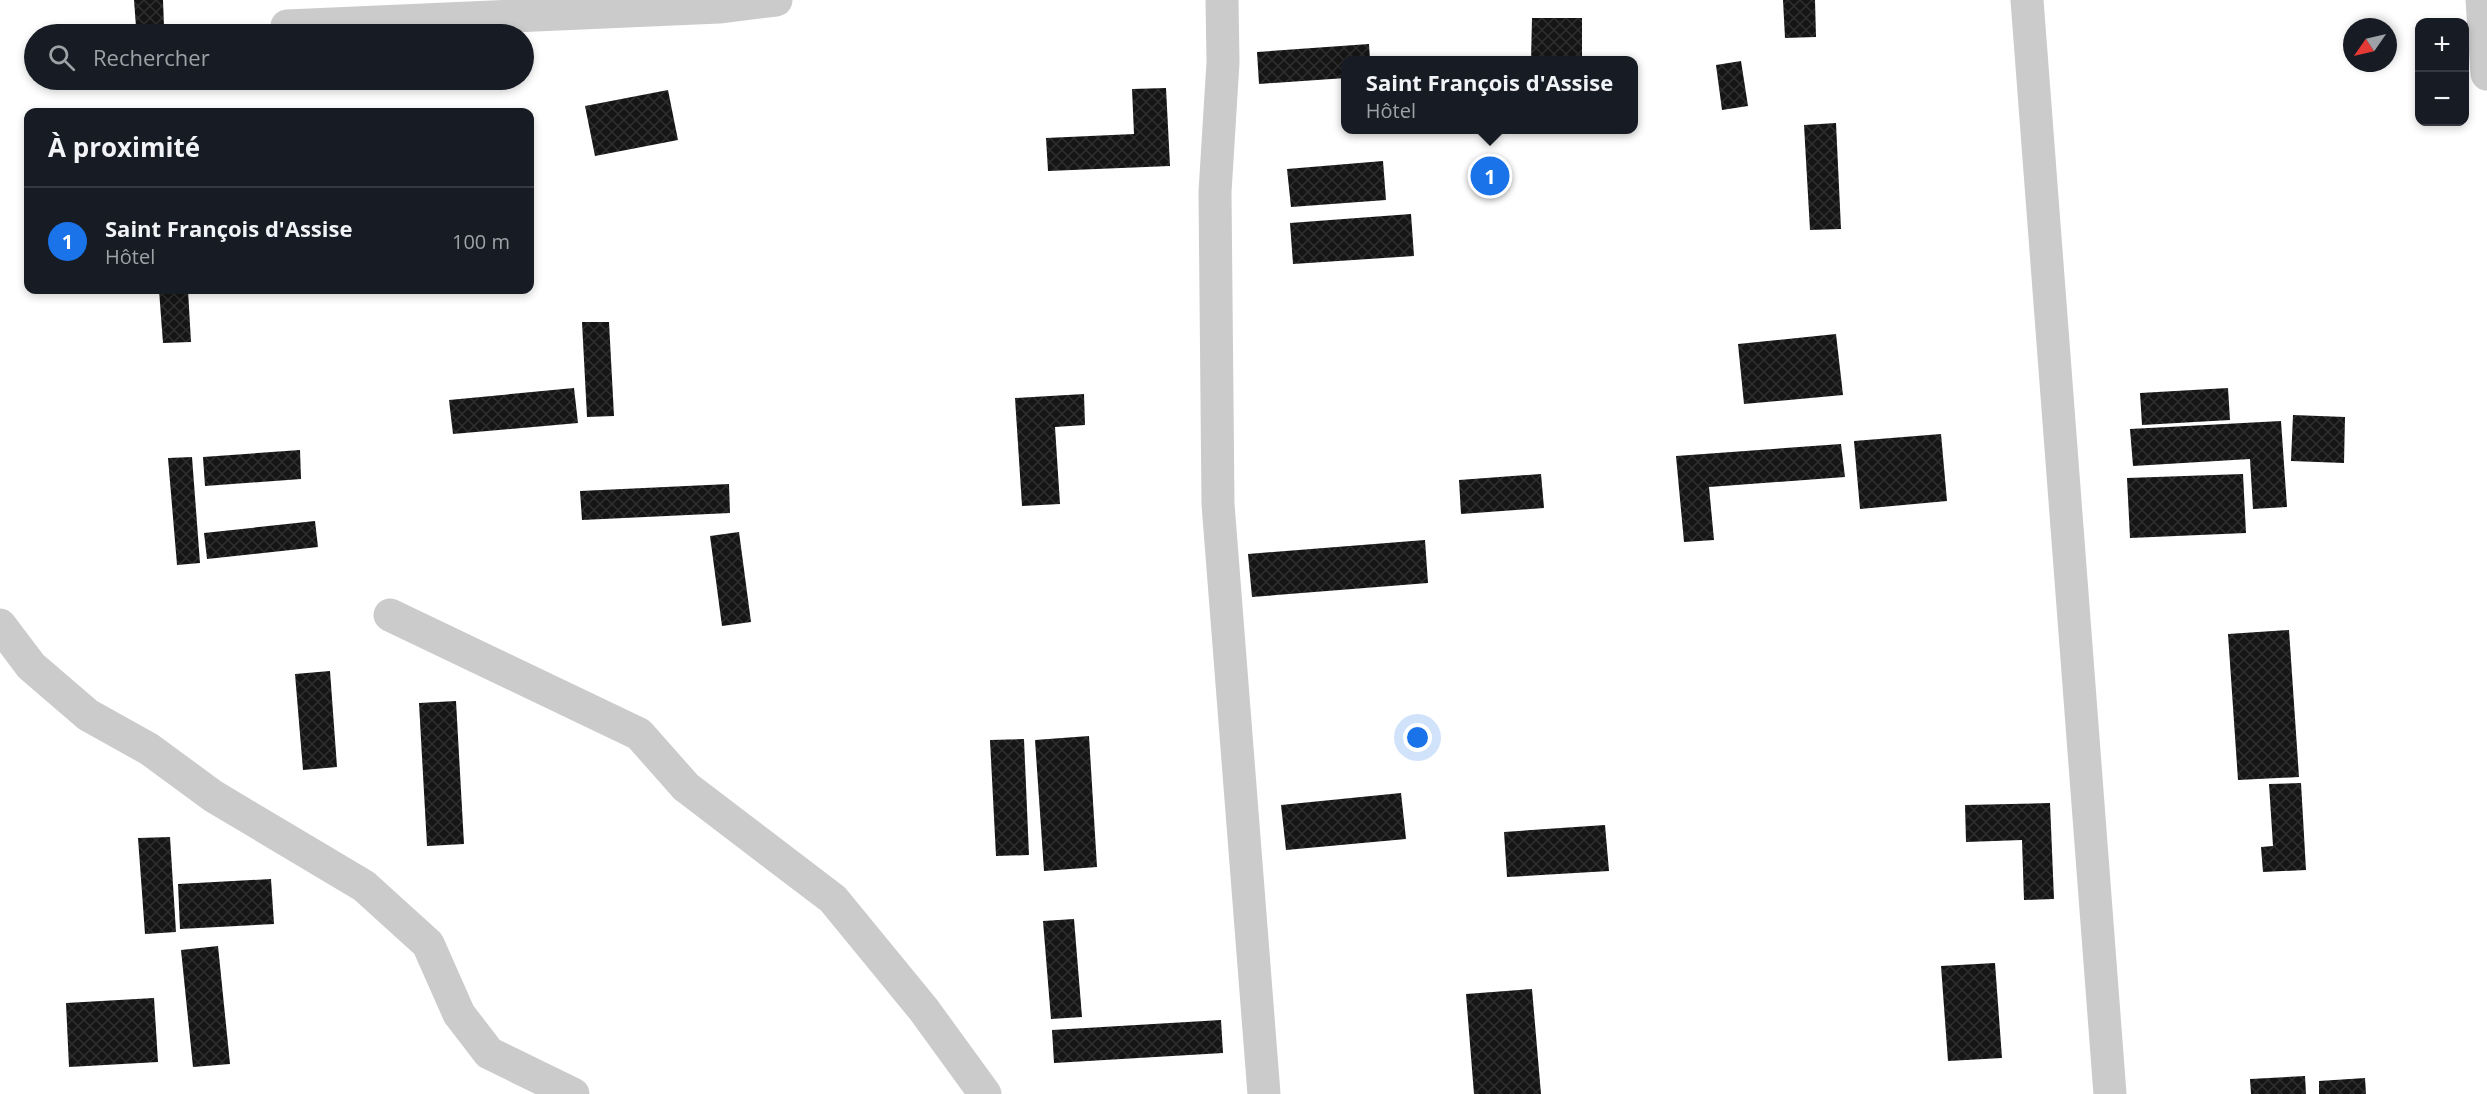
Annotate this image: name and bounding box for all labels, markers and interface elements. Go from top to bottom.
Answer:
north arrow [2343,18,2397,72]
map controls [2415,18,2469,126]
button: + [2415,18,2469,72]
search box [24,24,534,90]
icon: search [45,41,78,74]
text: Rechercher [93,42,210,72]
popup [1341,56,1638,134]
text: Saint François d'Assise [1366,67,1613,97]
button: − [2415,72,2469,126]
text: Hôtel [1366,97,1416,124]
text: À proximité [48,129,200,165]
pin: 1 [1470,154,1510,198]
text: Saint François d'Assise [105,213,352,243]
text: 1 [62,228,73,255]
text: 100 m [452,228,510,255]
text: Hôtel [105,243,155,270]
your location [1403,723,1432,752]

